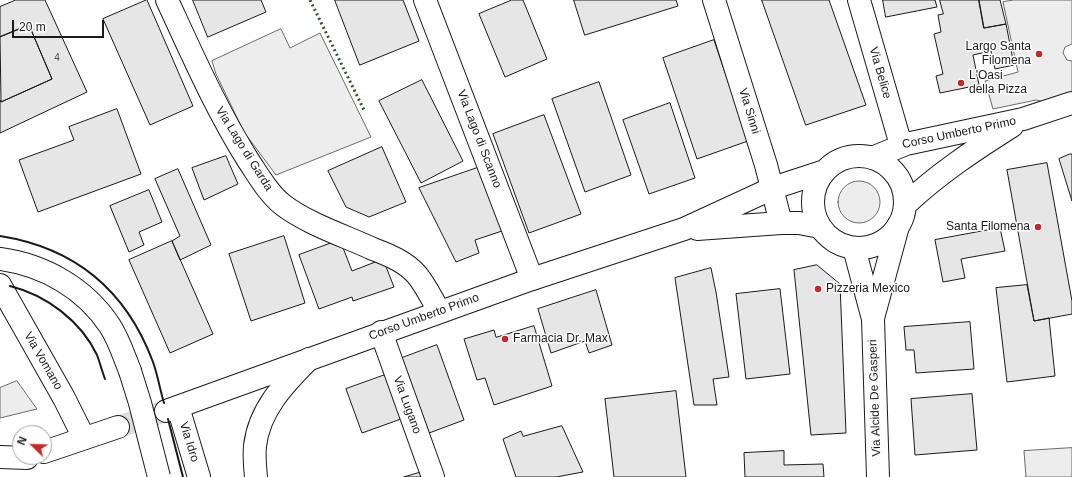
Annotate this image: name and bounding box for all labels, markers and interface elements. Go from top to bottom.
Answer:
scale bar [14,12,106,38]
text: 20 m [19,20,46,34]
place label: Largo Santa Filomena [966,40,1031,68]
street label: Via Belice [866,45,894,101]
marker: Largo Santa Filomena [1034,49,1044,59]
house number: 4 [54,52,60,64]
place label: L'Oasi della Pizza [969,69,1027,97]
marker: L'Oasi della Pizza [956,78,966,88]
street label: Via Sinni [735,86,763,136]
street label: Via Lago di Scanno [454,88,504,190]
street label: Via Lago di Garda [212,104,276,194]
street label: Corso Umberto Primo [901,114,1017,152]
place label: Santa Filomena [946,220,1030,234]
marker: Santa Filomena [1033,222,1043,232]
place label: Pizzeria Mexico [826,282,910,296]
marker: Pizzeria Mexico [813,284,823,294]
street label: Corso Umberto Primo [367,290,481,344]
street label: Via Vomano [21,329,65,393]
place label: Farmacia Dr. Max [513,332,608,346]
marker: Farmacia Dr. Max [500,334,510,344]
street label: Via Alcide De Gasperi [866,339,884,457]
street label: Via Lugano [390,374,424,436]
street label: Via Idro [176,420,202,464]
north arrow [12,425,52,465]
text: N [15,435,29,447]

